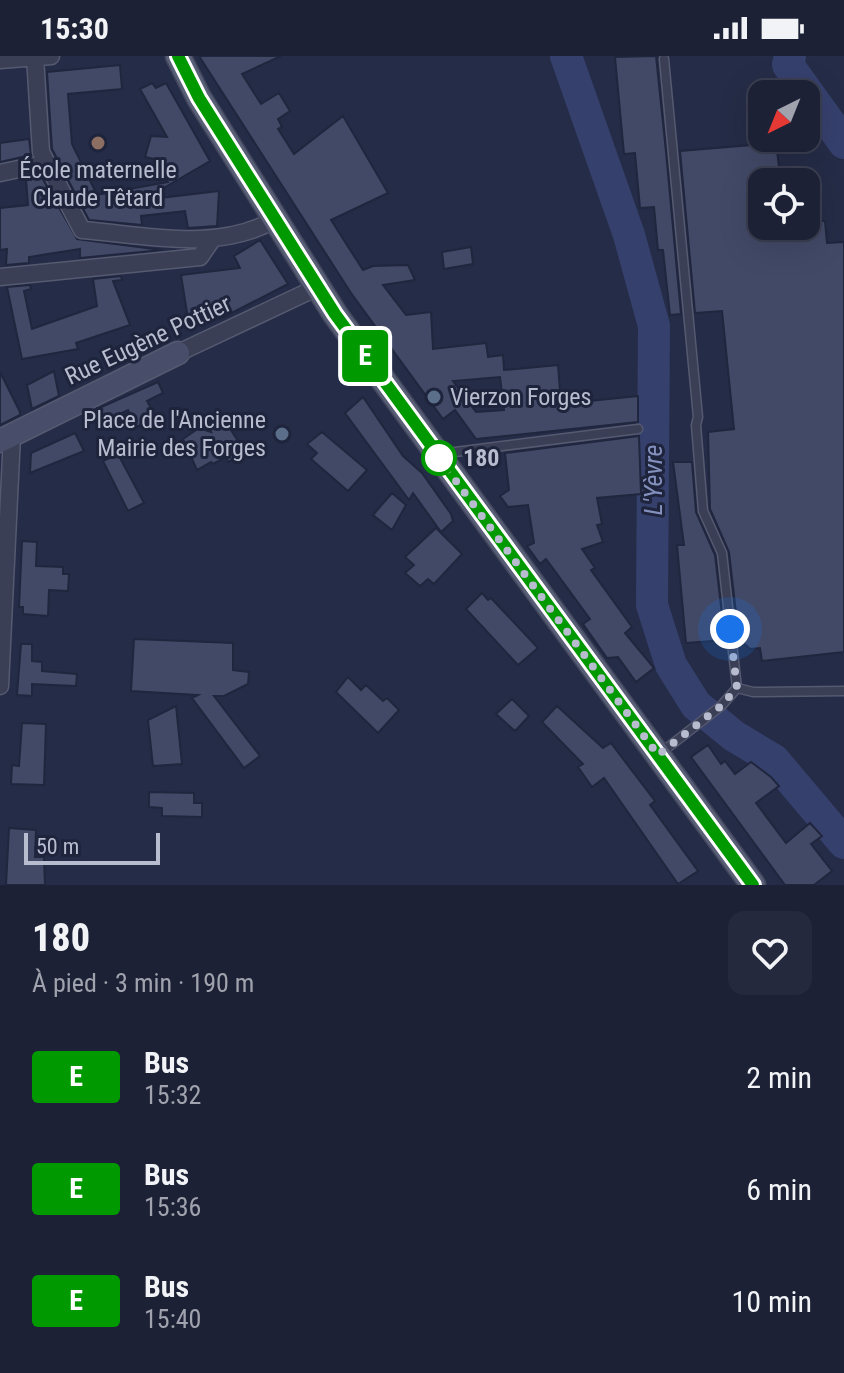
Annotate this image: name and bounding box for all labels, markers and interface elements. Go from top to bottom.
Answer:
text: 15:30 [40,11,109,46]
north arrow [748,80,820,152]
map controls [748,80,820,240]
marker: École maternelle Claude Têtard [89,134,107,152]
place label: École maternelle Claude Têtard [19,156,177,212]
button: locate [748,168,820,240]
street label: Rue Eugène Pottier [61,289,235,391]
line badge: E [339,330,391,382]
text: E [358,339,372,372]
place label: Vierzon Forges [450,383,592,411]
marker: Vierzon Forges [425,388,443,406]
place label: Place de l'Ancienne Mairie des Forges [83,406,266,462]
marker: Place de l'Ancienne Mairie des Forges [273,425,291,443]
marker: 180 [422,441,456,475]
place label: 180 [463,444,499,472]
water label: L'Yèvre [638,445,668,515]
your location [710,609,750,649]
scale bar [24,829,160,865]
text: 50 m [36,834,79,859]
button: heart [728,911,812,995]
text: 180 [32,916,90,960]
text: À pied · 3 min · 190 m [32,968,254,998]
text: Bus [144,1045,189,1080]
text: E [69,1060,83,1093]
text: 2 min [746,1060,812,1095]
text: 15:32 [144,1080,201,1110]
text: Bus [144,1157,189,1192]
text: E [69,1172,83,1205]
text: 6 min [746,1172,812,1207]
text: 15:36 [144,1192,201,1222]
text: Bus [144,1269,189,1304]
text: E [69,1284,83,1317]
text: 10 min [731,1284,812,1319]
text: 15:40 [144,1304,201,1334]

